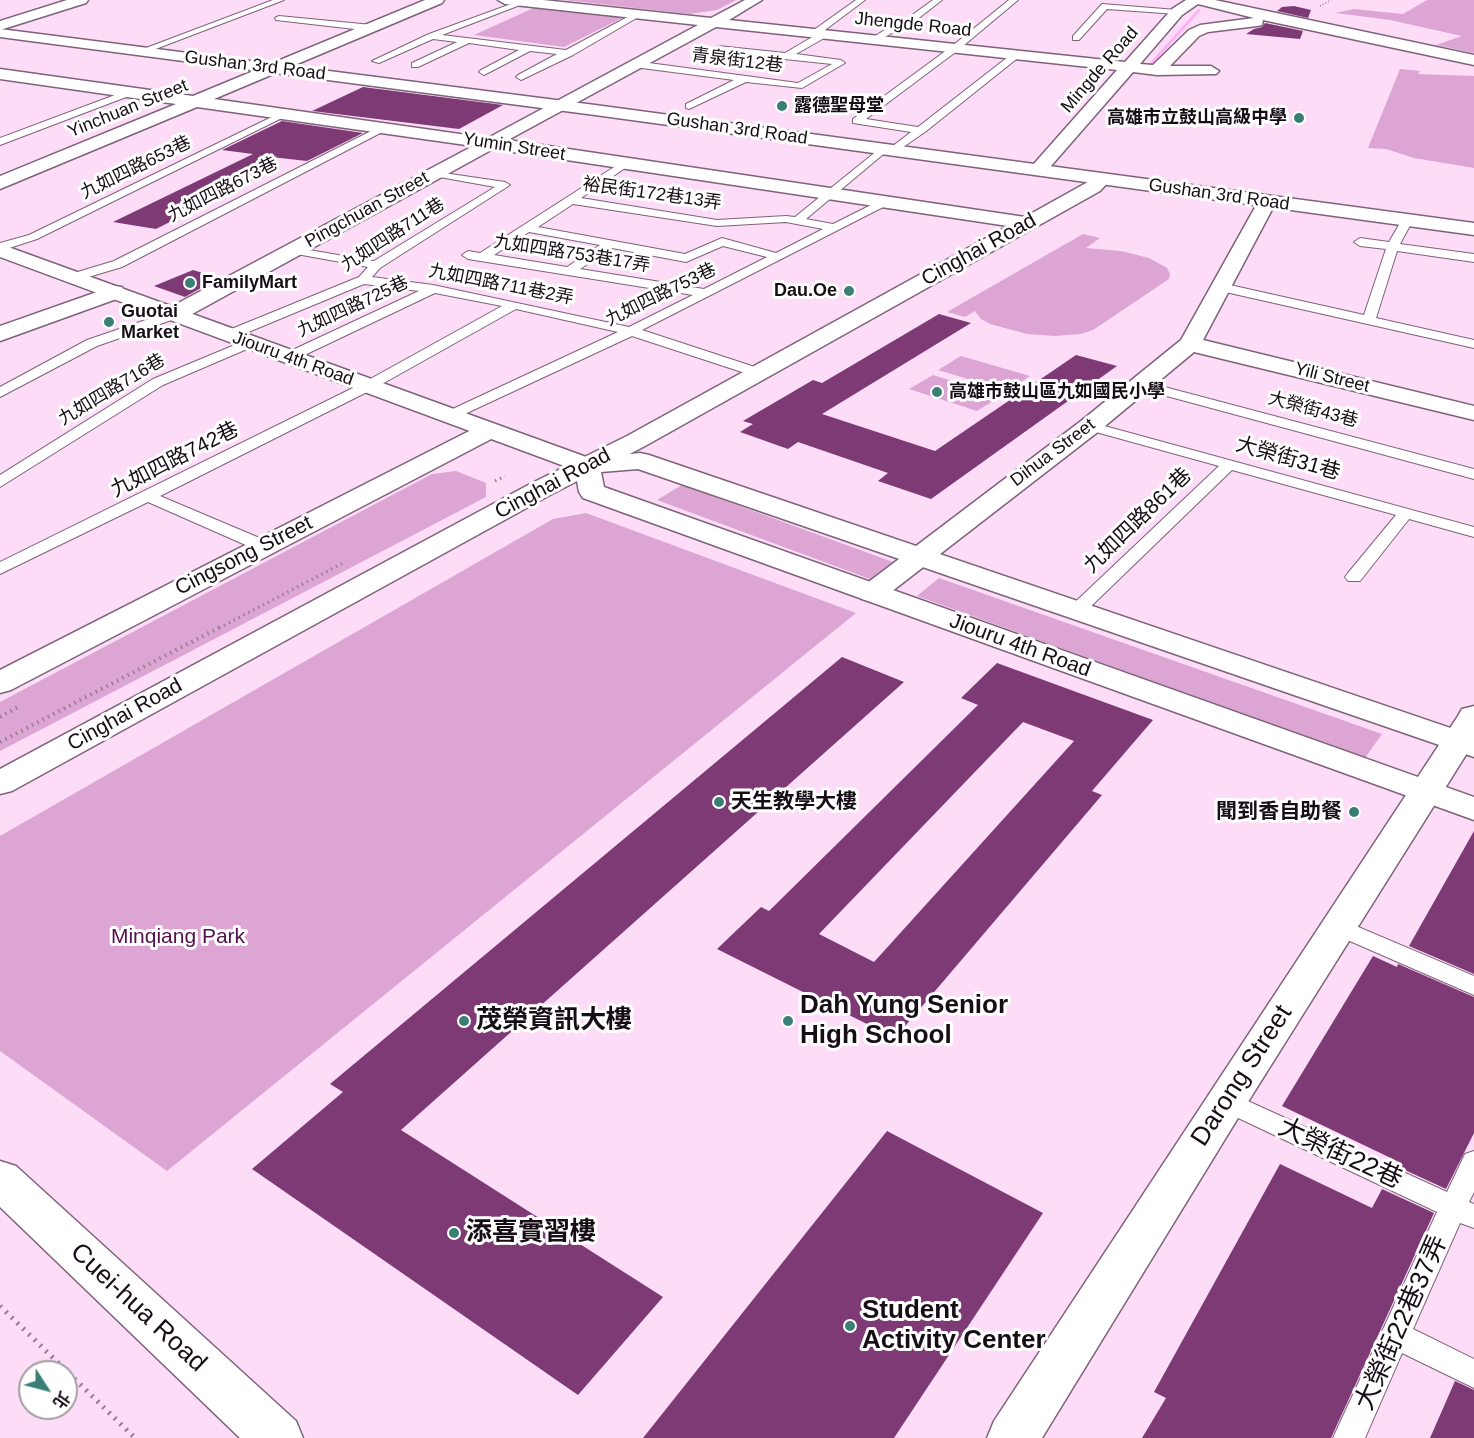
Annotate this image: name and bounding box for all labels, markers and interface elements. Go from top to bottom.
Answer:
street label: Jhengde Road [854,8,972,42]
street label: Mingde Road [1057,23,1143,117]
street label: 青泉街12巷 [690,45,784,77]
street label: Gushan 3rd Road [183,47,327,85]
street label: Yinchuan Street [65,75,191,143]
place label: 露德聖母堂 [794,95,884,117]
marker: 露德聖母堂 [775,99,789,113]
place label: 高雄市立鼓山高級中學 [1107,107,1287,129]
street label: Gushan 3rd Road [665,108,809,150]
marker: 高雄市立鼓山高級中學 [1292,111,1306,125]
street label: Yumin Street [461,128,567,166]
street label: 九如四路653巷 [77,132,195,204]
street label: 九如四路673巷 [165,153,281,227]
street label: Pingchuan Street [301,167,433,253]
street label: 裕民街172巷13弄 [581,174,723,214]
street label: Gushan 3rd Road [1147,174,1291,216]
street label: 九如四路711巷 [337,194,449,276]
street label: Cinghai Road [917,208,1041,292]
street label: 九如四路753巷17弄 [492,231,652,277]
street label: 九如四路753巷 [602,259,720,331]
street label: 九如四路711巷2弄 [427,260,575,310]
place label: FamilyMart [202,272,297,294]
street label: 九如四路725巷 [294,272,412,342]
marker: FamilyMart [183,276,197,290]
place label: Dau.Oe [774,280,837,302]
marker: Dau.Oe [842,284,856,298]
place label: Guotai Market [121,301,179,344]
marker: Guotai Market [102,315,116,329]
street label: Jiouru 4th Road [230,327,356,391]
street label: 九如四路716巷 [55,350,169,430]
street label: Yili Street [1292,358,1372,398]
place label: 高雄市鼓山區九如國民小學 [949,381,1165,403]
marker: 高雄市鼓山區九如國民小學 [930,385,944,399]
street label: 大榮街43巷 [1266,388,1360,432]
street label: Dihua Street [1007,414,1099,492]
street label: 九如四路742巷 [107,417,243,503]
street label: 大榮街31巷 [1233,432,1343,486]
street label: Cinghai Road [491,443,615,525]
street label: 九如四路861巷 [1079,463,1197,579]
street label: Cingsong Street [171,511,317,601]
street label: Jiouru 4th Road [946,609,1094,683]
street label: Cinghai Road [63,673,187,757]
place label: 天生教學大樓 [731,789,857,815]
marker: 天生教學大樓 [712,795,726,809]
place label: 聞到香自助餐 [1216,799,1342,825]
marker: 聞到香自助餐 [1347,805,1361,819]
park label: Minqiang Park [111,924,245,950]
place label: Dah Yung Senior High School [800,990,1008,1052]
street label: Darong Street [1185,1000,1299,1152]
place label: 茂榮資訊大樓 [476,1005,632,1037]
marker: 茂榮資訊大樓 [457,1014,471,1028]
marker: Dah Yung Senior High School [781,1014,795,1028]
street label: 大榮街22巷 [1273,1112,1407,1196]
place label: 添喜實習樓 [466,1217,596,1249]
marker: 添喜實習樓 [447,1226,461,1240]
street label: 大榮街22巷37弄 [1350,1231,1454,1415]
street label: Cuei-hua Road [63,1237,213,1379]
place label: Student Activity Center [862,1295,1045,1356]
marker: Student Activity Center [843,1319,857,1333]
north arrow [18,1360,78,1420]
text: 北 [50,1388,73,1411]

